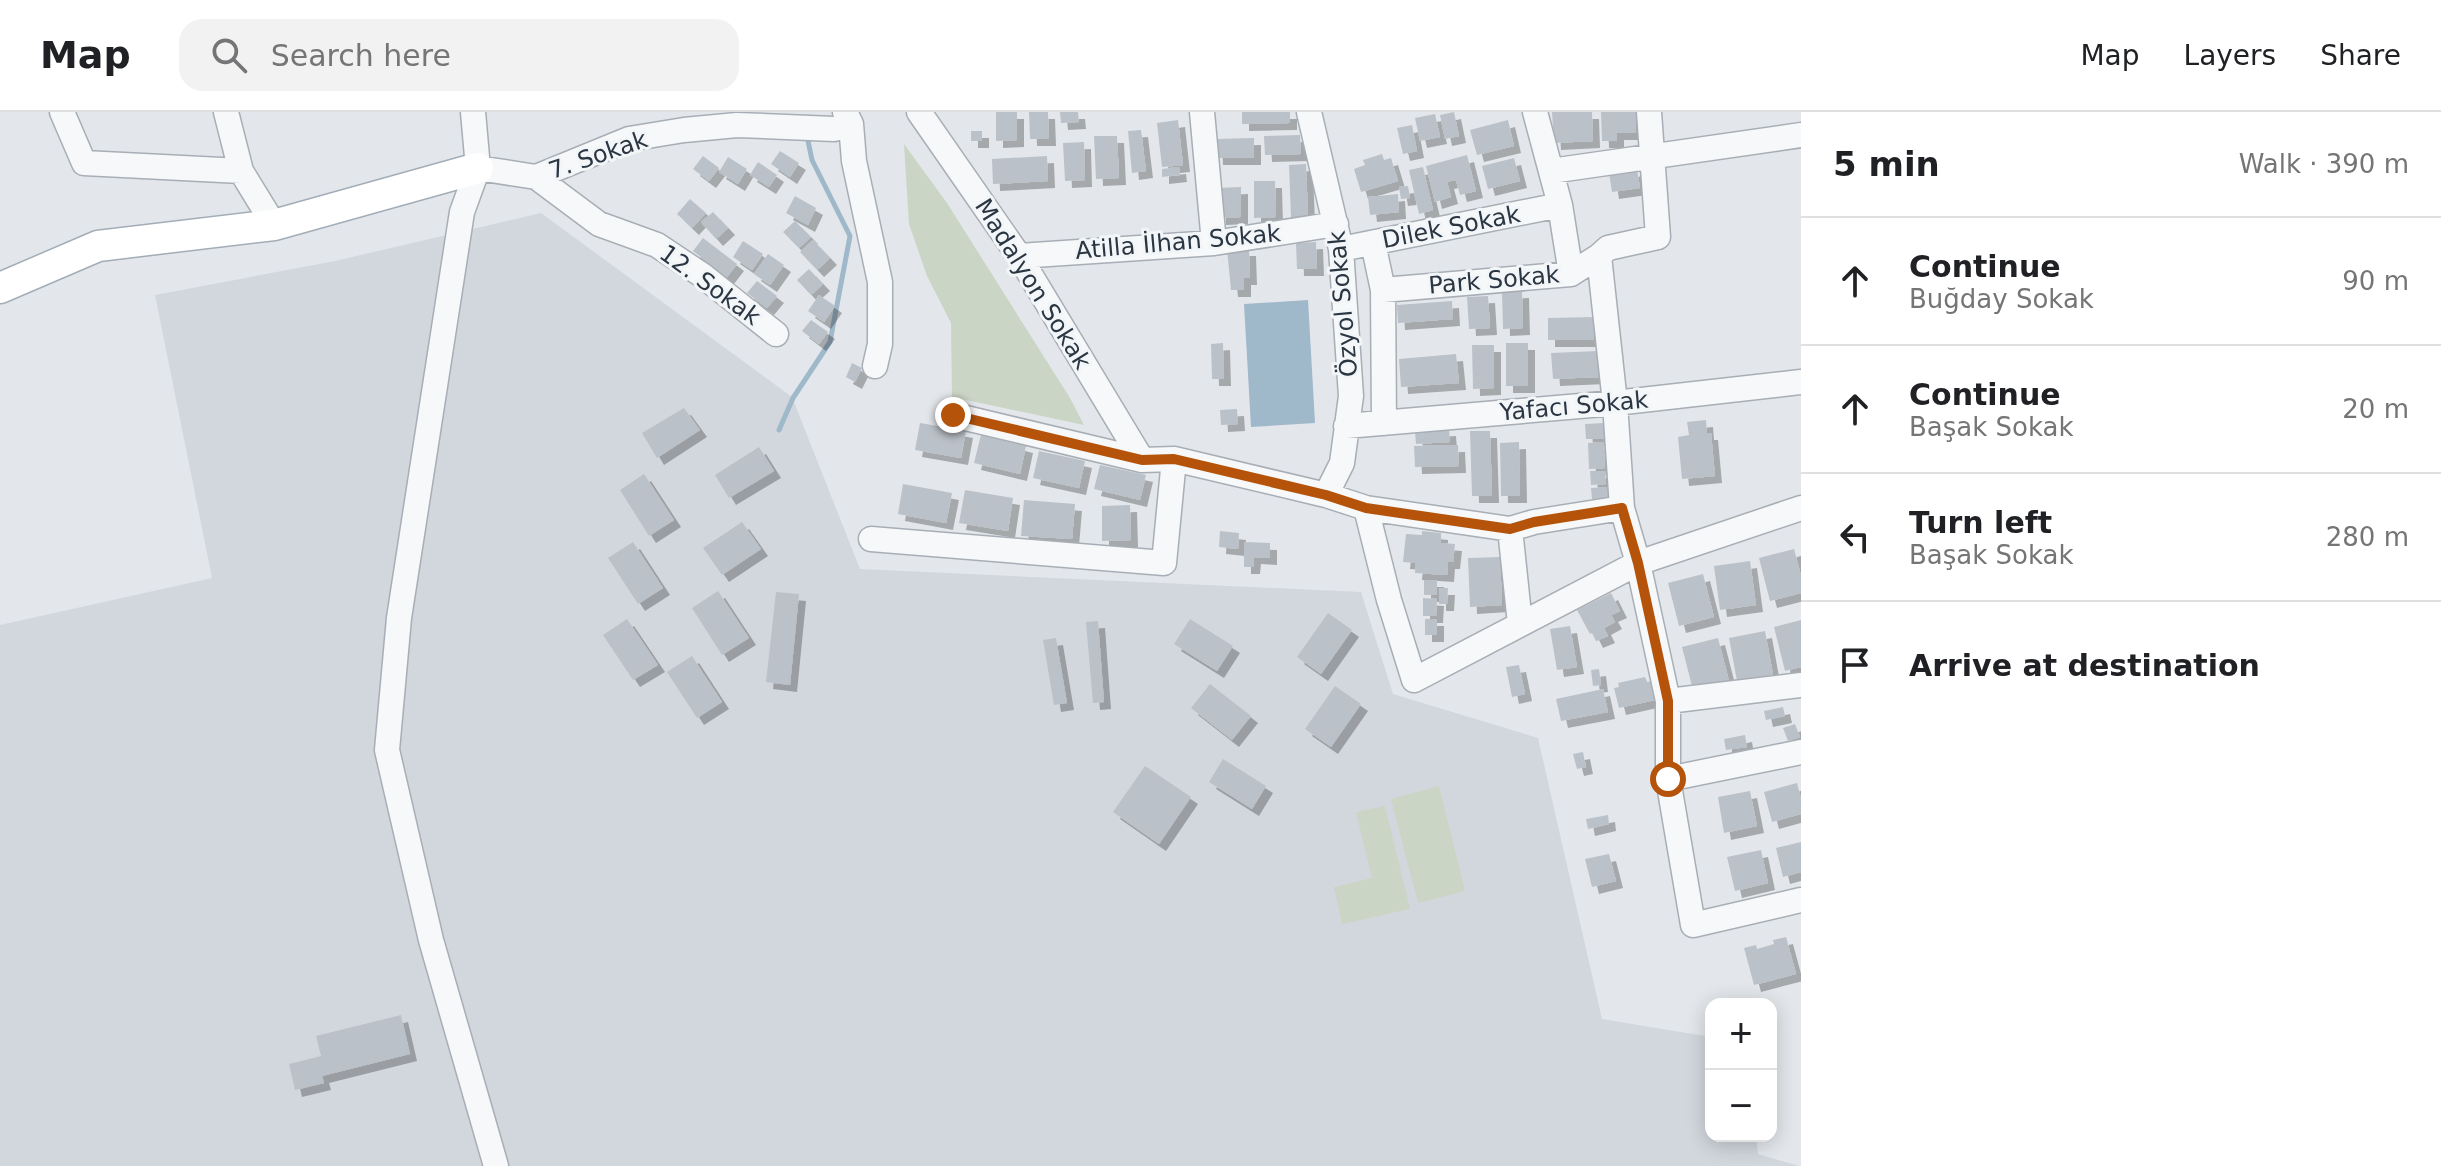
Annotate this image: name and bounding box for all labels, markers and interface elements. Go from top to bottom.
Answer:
search box [179,19,739,91]
text: Map [40,33,131,77]
icon: search [207,33,251,77]
text: Search here [271,38,451,73]
text: Map [2080,39,2140,72]
text: Layers [2184,39,2276,72]
text: Share [2320,39,2401,72]
street label: 7. Sokak [545,125,651,185]
text: 5 min [1833,144,1940,184]
text: Walk · 390 m [2239,149,2409,179]
street label: Madalyon Sokak [969,194,1097,375]
street label: Dilek Sokak [1380,200,1523,254]
street label: Atilla İlhan Sokak [1074,218,1282,265]
street label: Özyol Sokak [1322,230,1363,378]
street label: 12. Sokak [654,239,766,331]
text: Continue [1909,249,2061,284]
icon: ahead [1833,259,1877,303]
street label: Park Sokak [1427,260,1561,300]
text: 90 m [2342,266,2409,296]
text: Buğday Sokak [1909,284,2094,314]
text: Continue [1909,377,2061,412]
street label: Yafacı Sokak [1498,386,1649,427]
icon: ahead [1833,387,1877,431]
text: 20 m [2342,394,2409,424]
route end [935,397,971,433]
text: Başak Sokak [1909,412,2074,442]
text: Turn left [1909,505,2052,540]
icon: left [1833,515,1877,559]
text: 280 m [2326,522,2409,552]
text: Başak Sokak [1909,540,2074,570]
icon: arrive [1833,643,1877,687]
text: Arrive at destination [1909,648,2260,683]
route start [1650,761,1686,797]
map controls [1705,998,1777,1142]
button: + [1705,998,1777,1070]
button: − [1705,1070,1777,1142]

